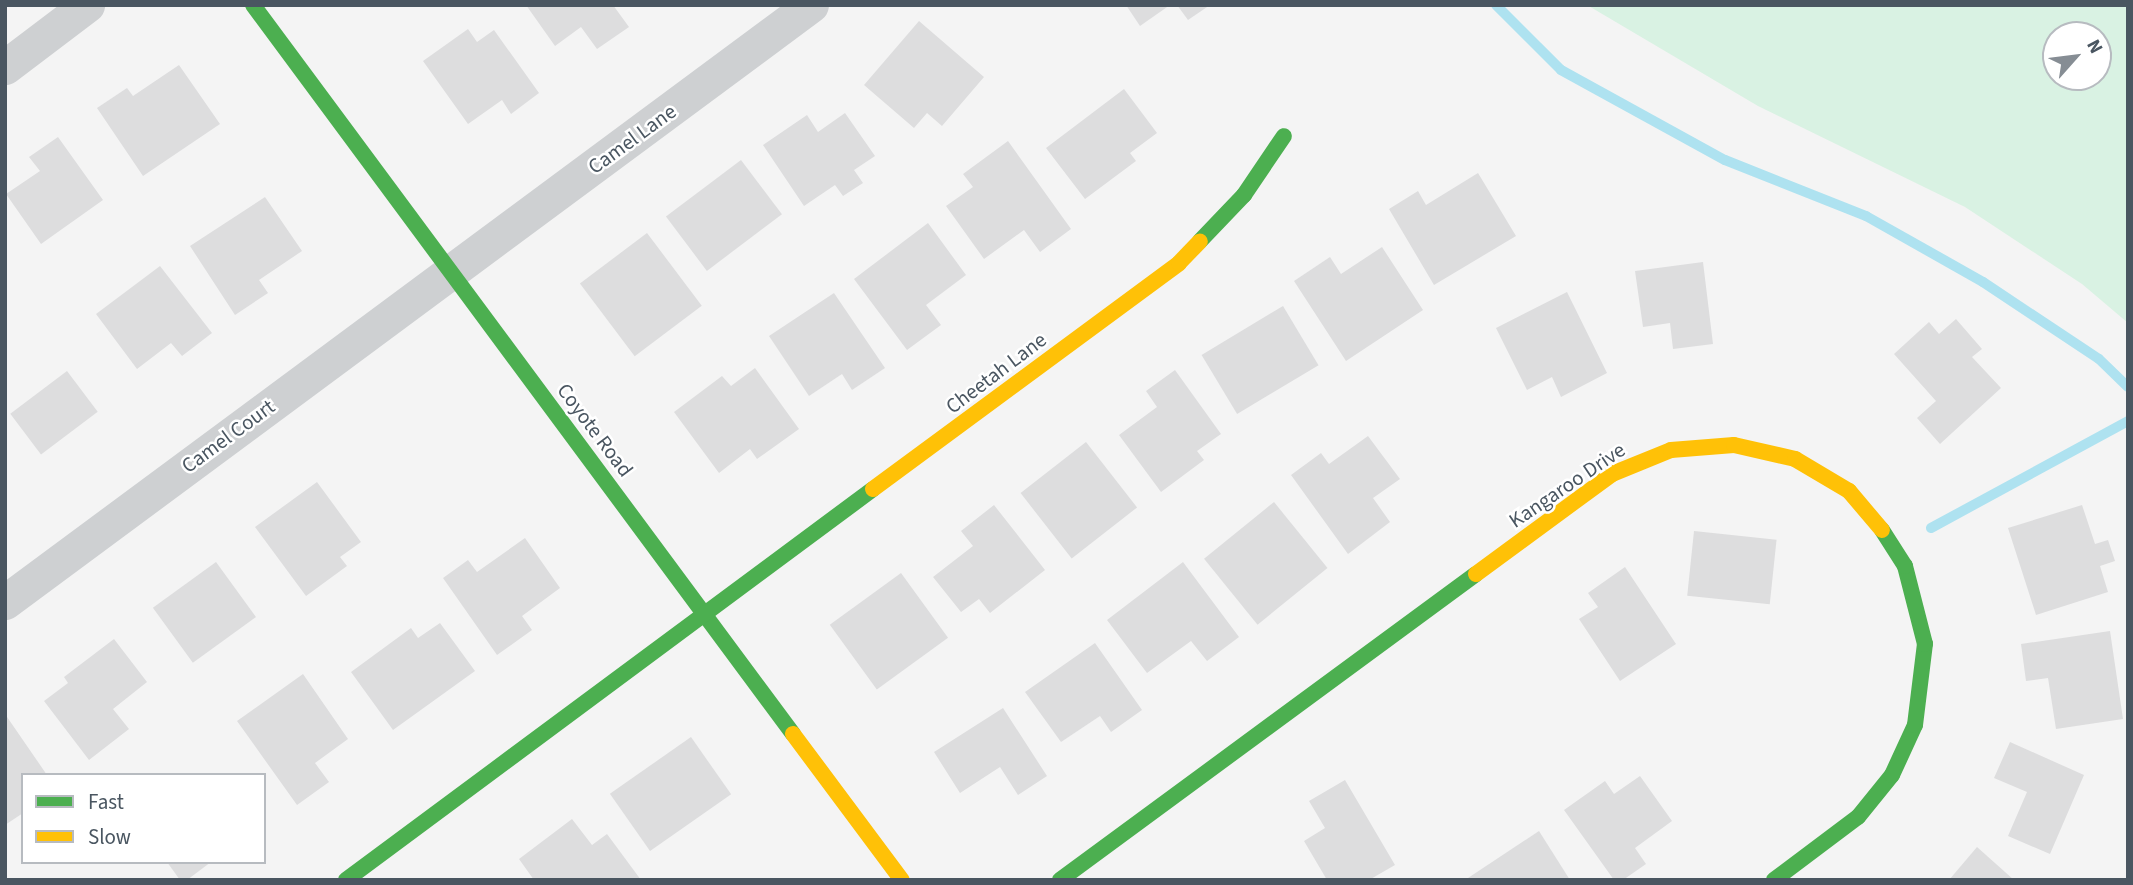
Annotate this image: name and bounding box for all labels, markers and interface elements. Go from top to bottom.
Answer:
north arrow [2042,21,2112,91]
text: N [2079,35,2109,59]
street label: Camel Lane [583,99,681,179]
street label: Cheetah Lane [941,327,1051,419]
street label: Coyote Road [552,378,638,482]
street label: Camel Court [176,394,280,478]
street label: Kangaroo Drive [1504,437,1630,533]
legend [21,773,266,864]
text: Fast [88,787,124,817]
text: Slow [88,822,131,852]

